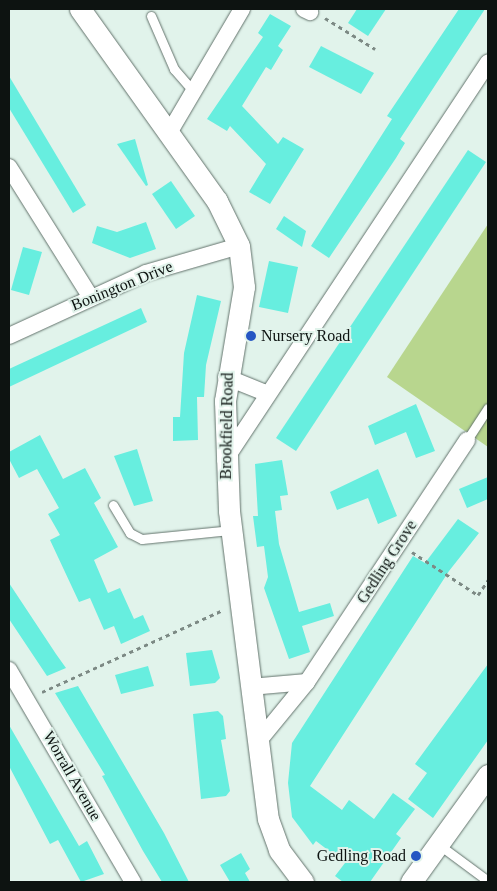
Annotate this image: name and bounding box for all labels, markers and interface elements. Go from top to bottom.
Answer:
street label: Bonington Drive [68,257,176,315]
place label: Nursery Road [261,326,350,346]
marker: Nursery Road [245,330,257,342]
street label: Brookfield Road [216,372,238,480]
street label: Gedling Grove [353,517,421,607]
street label: Worrall Avenue [38,727,106,825]
place label: Gedling Road [317,846,406,866]
marker: Gedling Road [410,850,422,862]

